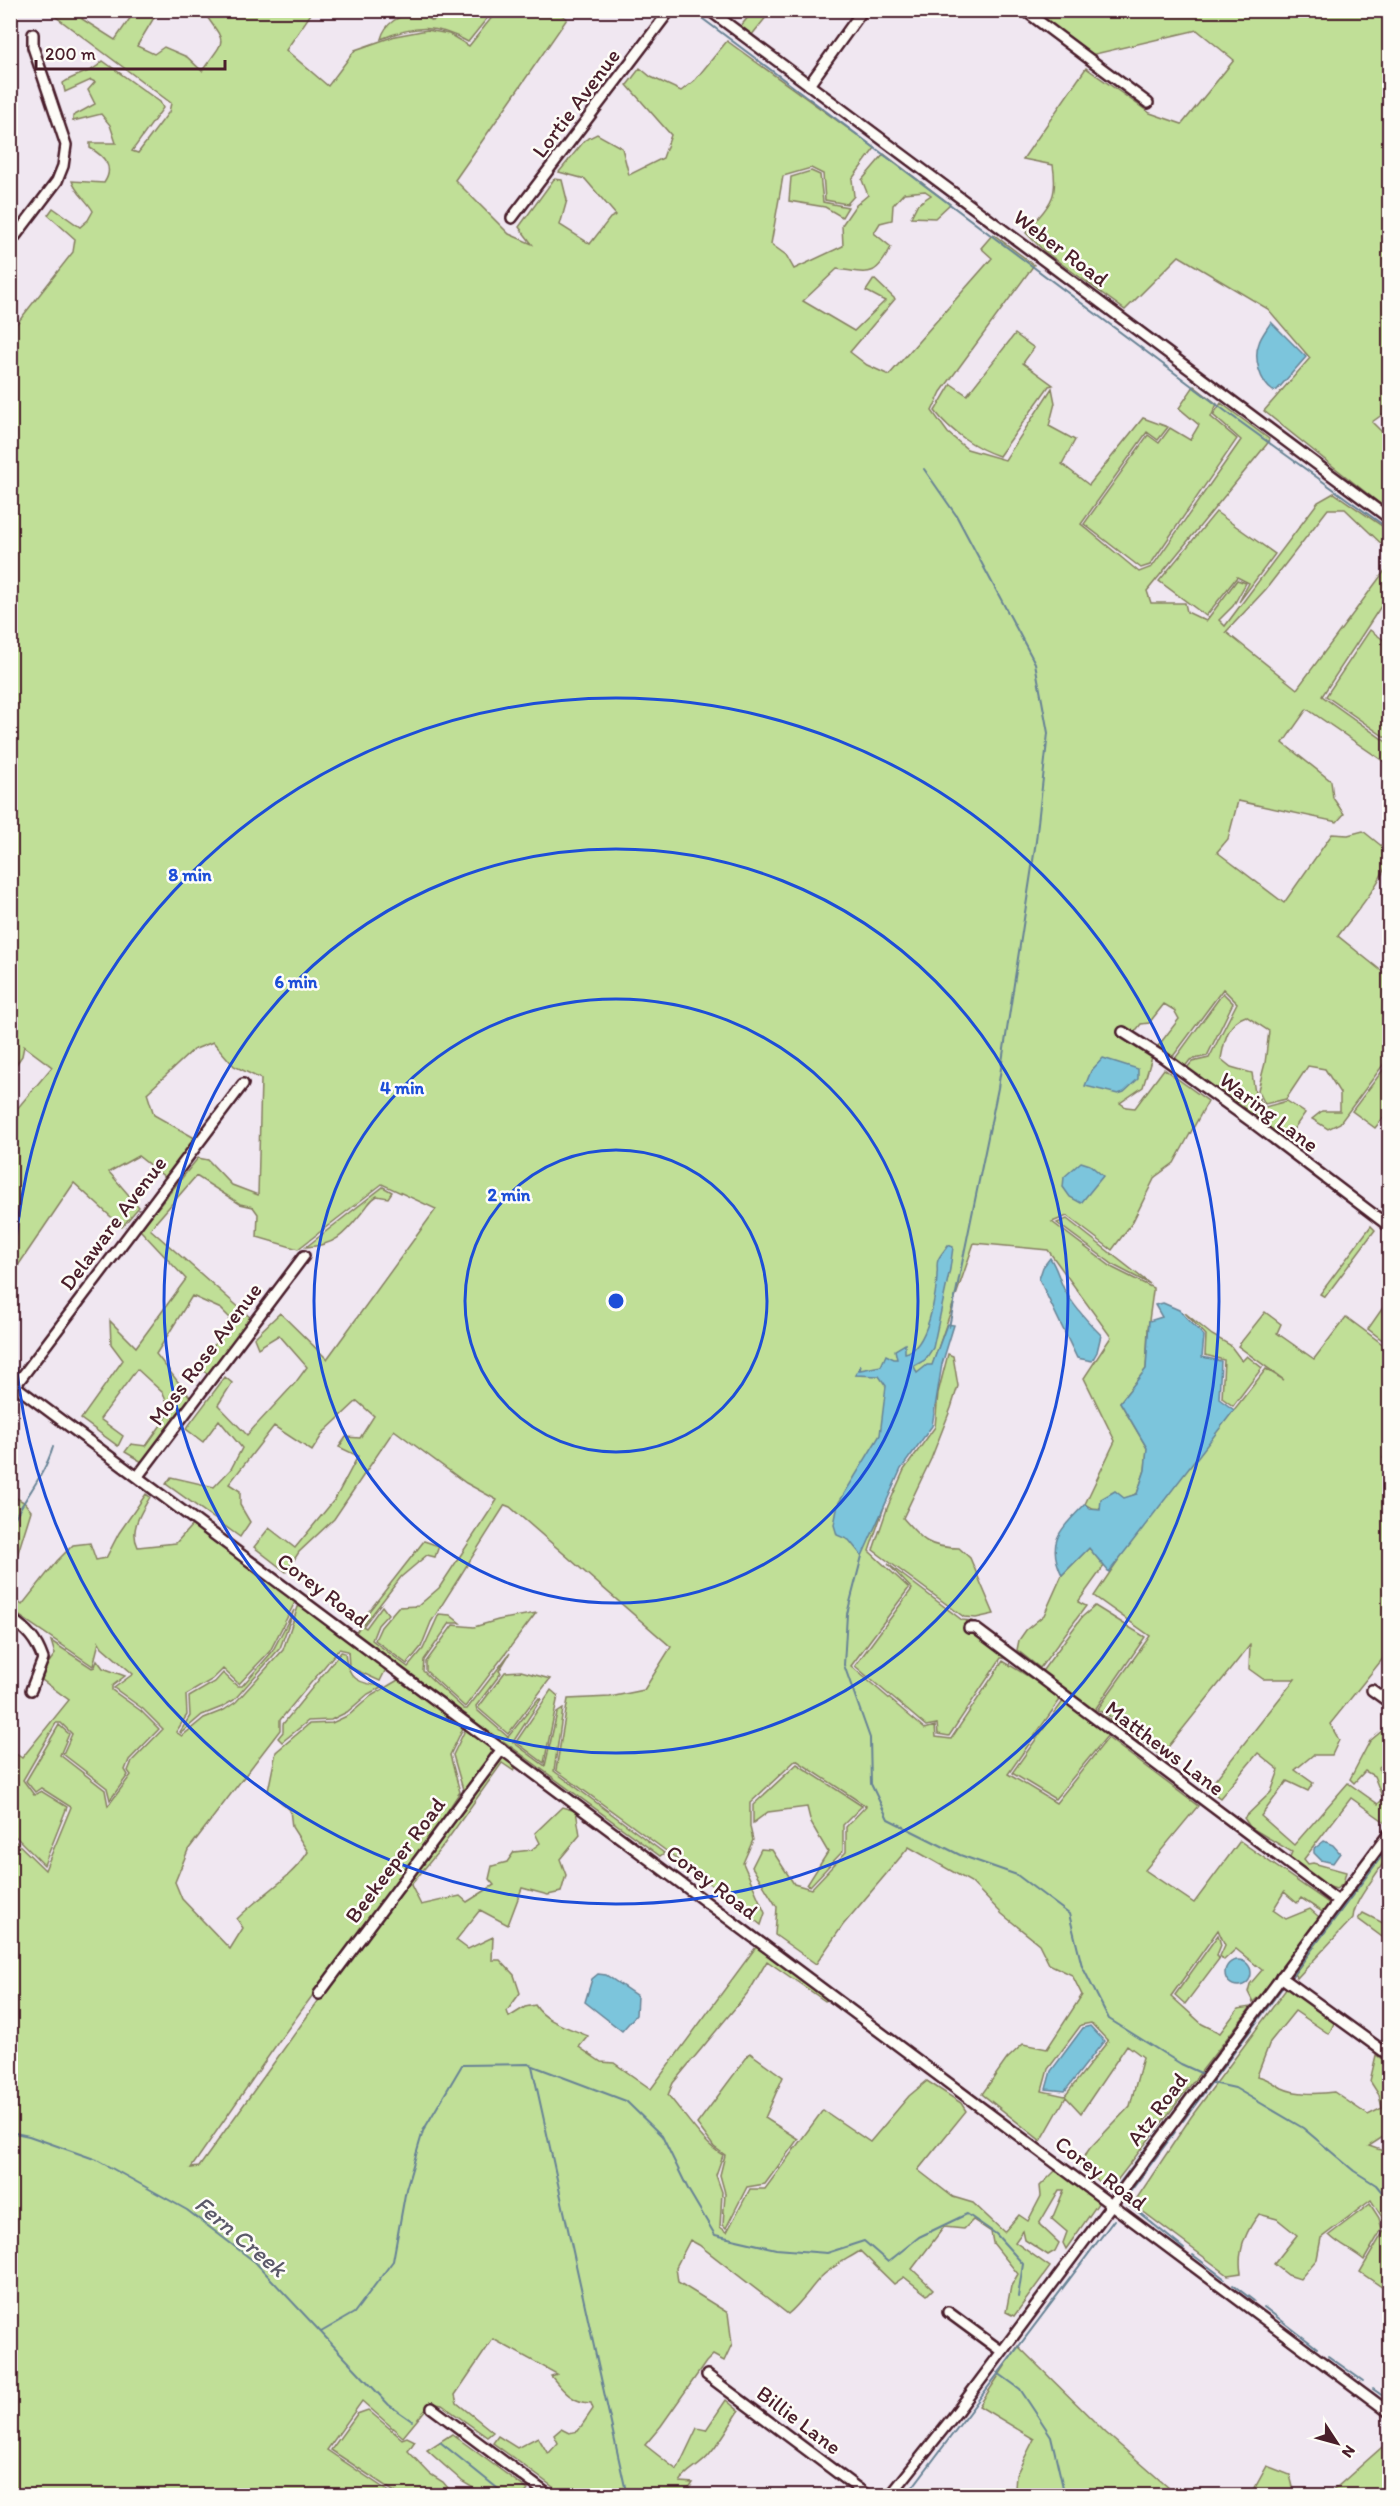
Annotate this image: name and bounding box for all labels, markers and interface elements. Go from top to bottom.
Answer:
scale bar [36,33,225,71]
text: 200 m [45,43,96,65]
street label: Lortie Avenue [526,43,626,163]
street label: Weber Road [1008,204,1114,292]
text: 8 min [168,864,212,886]
text: 6 min [275,971,318,993]
street label: Waring Lane [1214,1066,1324,1158]
text: 4 min [380,1077,425,1099]
street label: Delaware Avenue [54,1150,172,1296]
text: 2 min [488,1184,531,1206]
street label: Moss Rose Avenue [142,1277,268,1431]
centre of rings [606,1291,626,1311]
street label: Corey Road [272,1547,374,1633]
street label: Matthews Lane [1100,1694,1230,1802]
street label: Beekeeper Road [339,1792,451,1928]
street label: Corey Road [661,1839,763,1925]
street label: Atz Road [1121,2067,1193,2151]
street label: Corey Road [1050,2130,1152,2216]
water label: Fern Creek [189,2189,294,2284]
street label: Billie Lane [751,2379,847,2461]
north arrow [1307,2413,1367,2473]
text: N [1338,2442,1360,2461]

